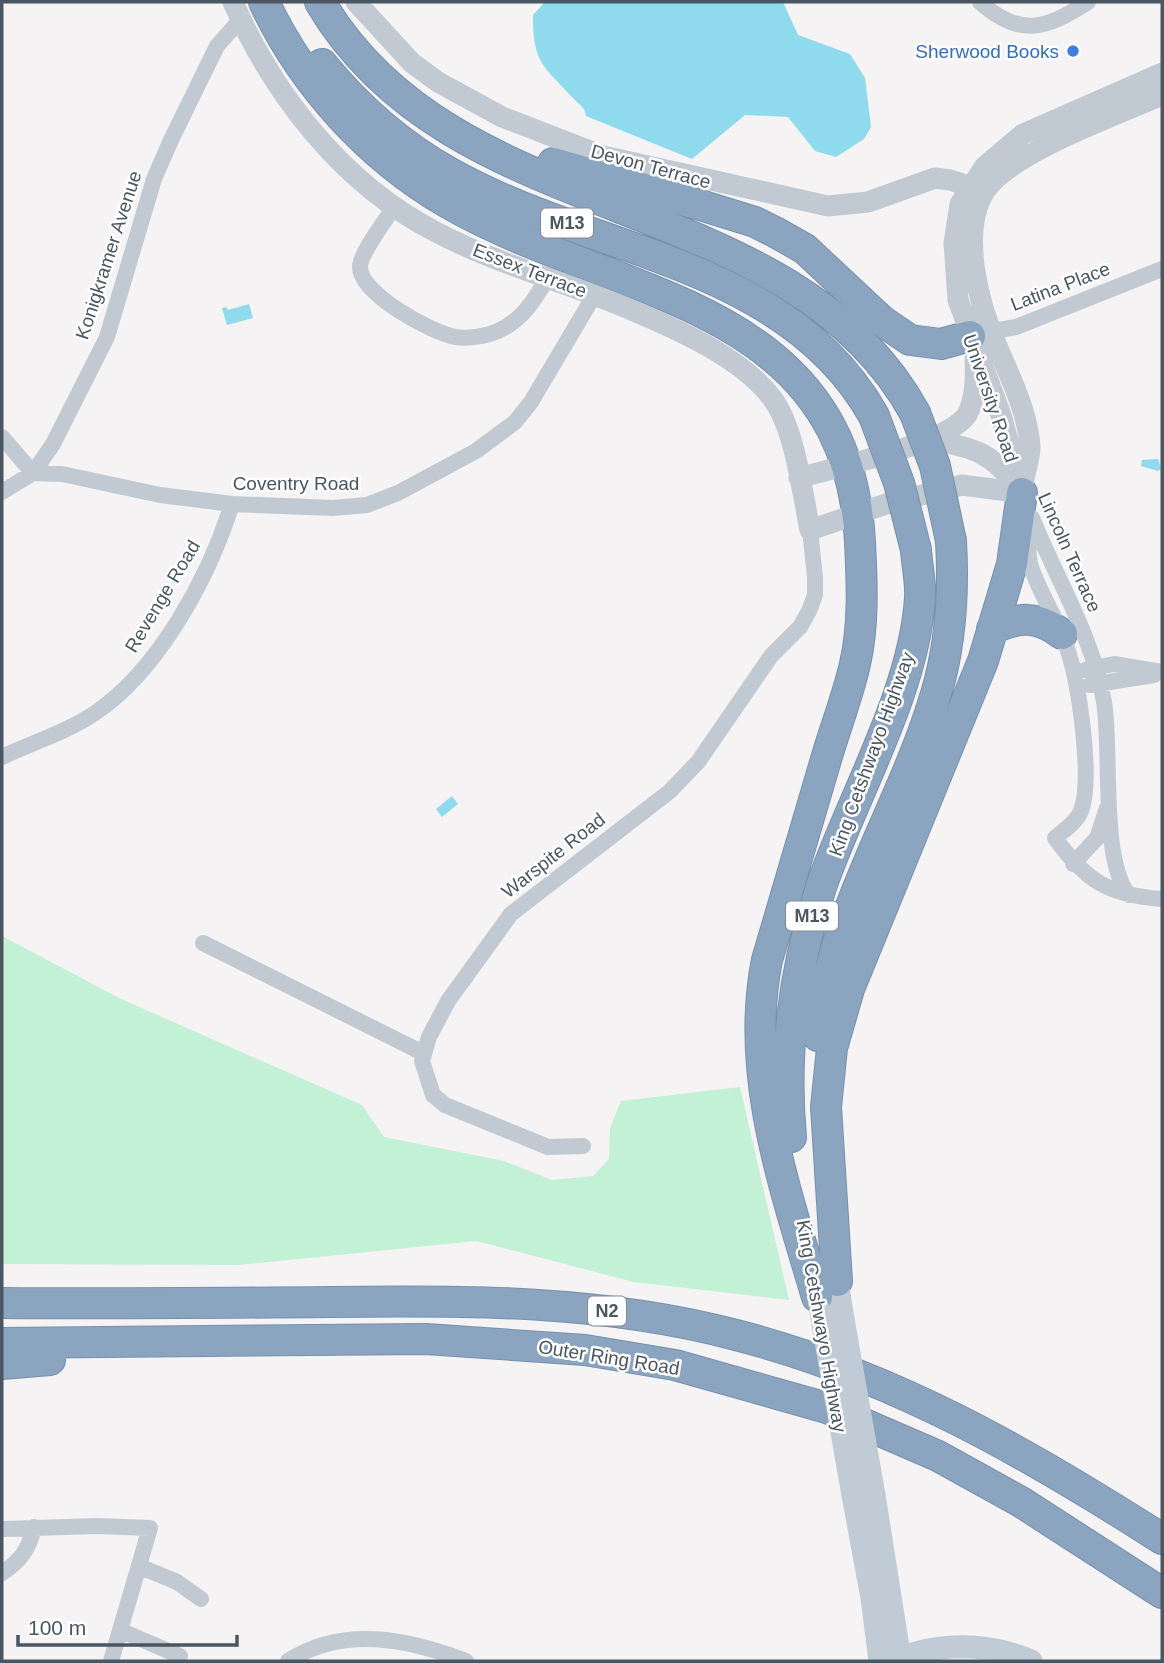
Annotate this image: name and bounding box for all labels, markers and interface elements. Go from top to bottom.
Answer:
place label: Sherwood Books [915,41,1059,62]
marker: Sherwood Books [1065,43,1081,59]
street label: Devon Terrace [589,140,713,193]
street label: Konigkramer Avenue [71,168,146,342]
road number: M13 [541,208,593,238]
street label: Essex Terrace [470,239,590,302]
street label: Latina Place [1008,258,1113,315]
street label: University Road [959,331,1022,465]
street label: Coventry Road [233,473,359,494]
street label: Lincoln Terrace [1034,489,1105,615]
street label: Revenge Road [121,537,204,656]
street label: King Cetshwayo Highway [825,649,918,859]
street label: Warspite Road [498,809,609,902]
road number: M13 [786,902,838,931]
street label: King Cetshwayo Highway [792,1218,851,1434]
road number: N2 [588,1296,626,1326]
street label: Outer Ring Road [537,1336,681,1379]
scale bar [18,1604,236,1648]
text: 100 m [28,1616,86,1639]

